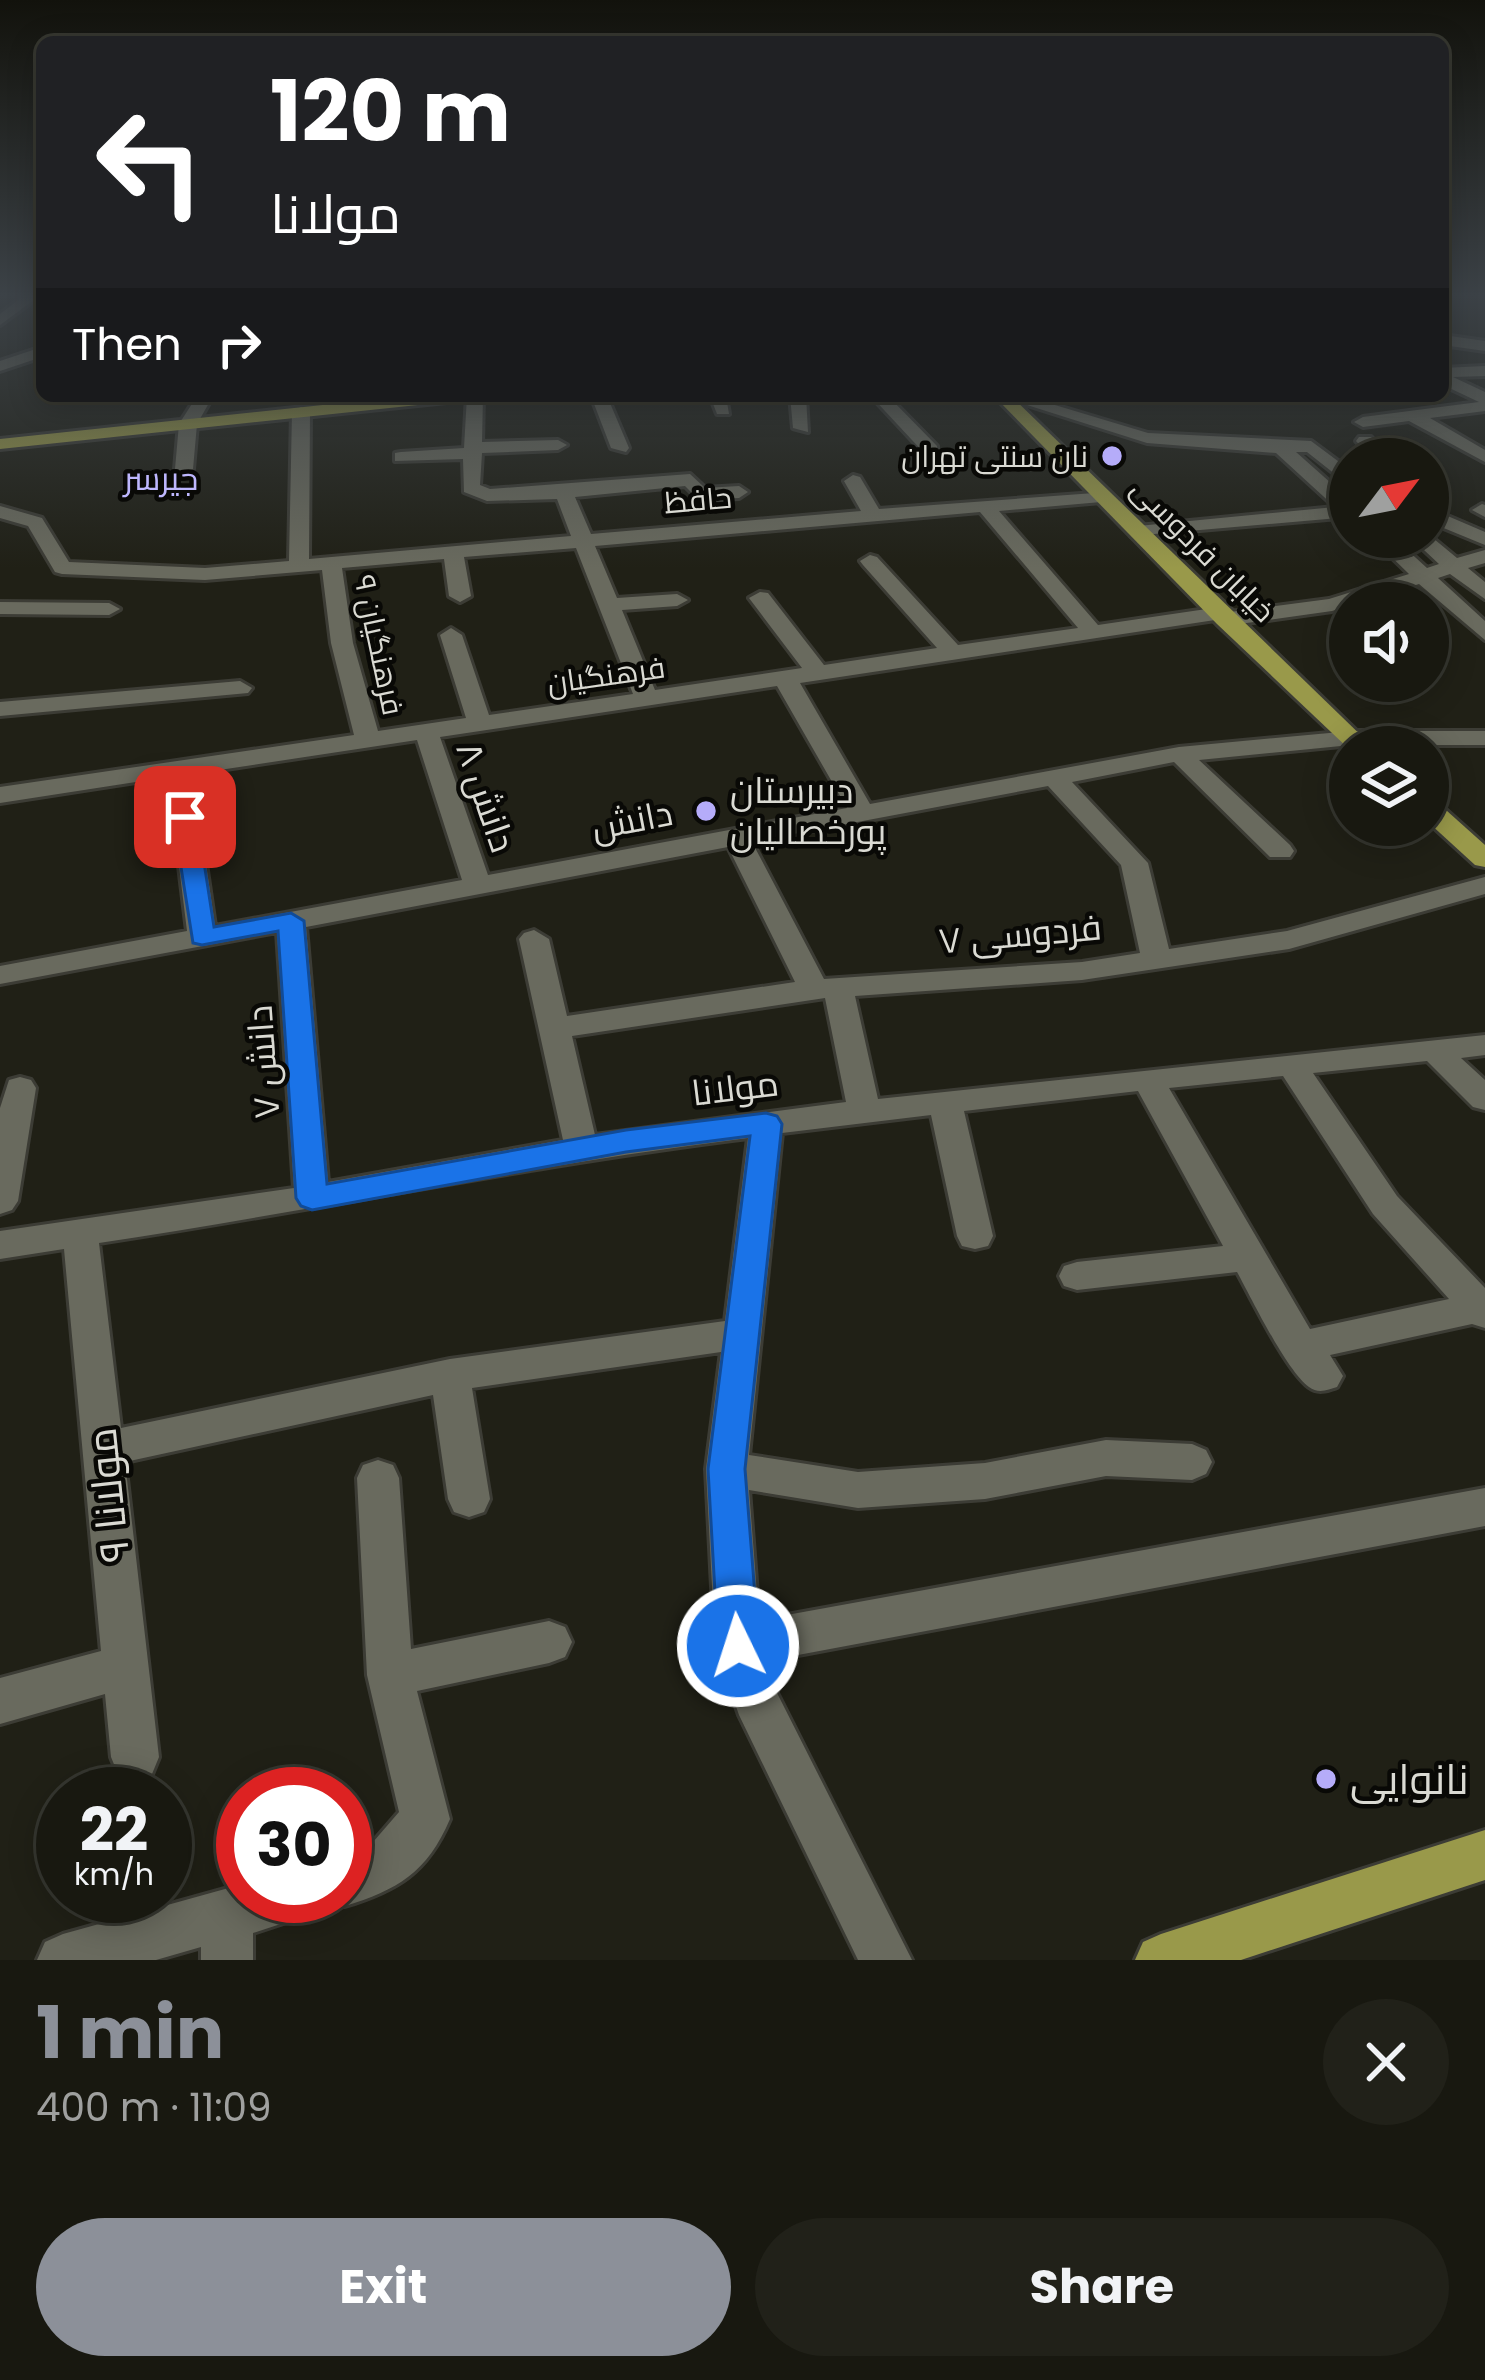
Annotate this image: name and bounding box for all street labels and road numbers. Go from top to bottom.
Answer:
street label: خیابان فردوسی [1121,468,1285,632]
street label: حافظ [662,476,734,524]
street label: فرهنگیان ۹ [343,571,415,719]
street label: فرهنگیان [544,645,668,705]
street label: دانش ۸ [443,735,529,859]
street label: دانش [587,787,677,853]
street label: فردوسی ۷ [936,901,1104,967]
street label: دانش ۷ [234,1004,292,1120]
street label: مولانا [689,1057,781,1119]
street label: مولانا ۹ [72,1425,144,1565]

